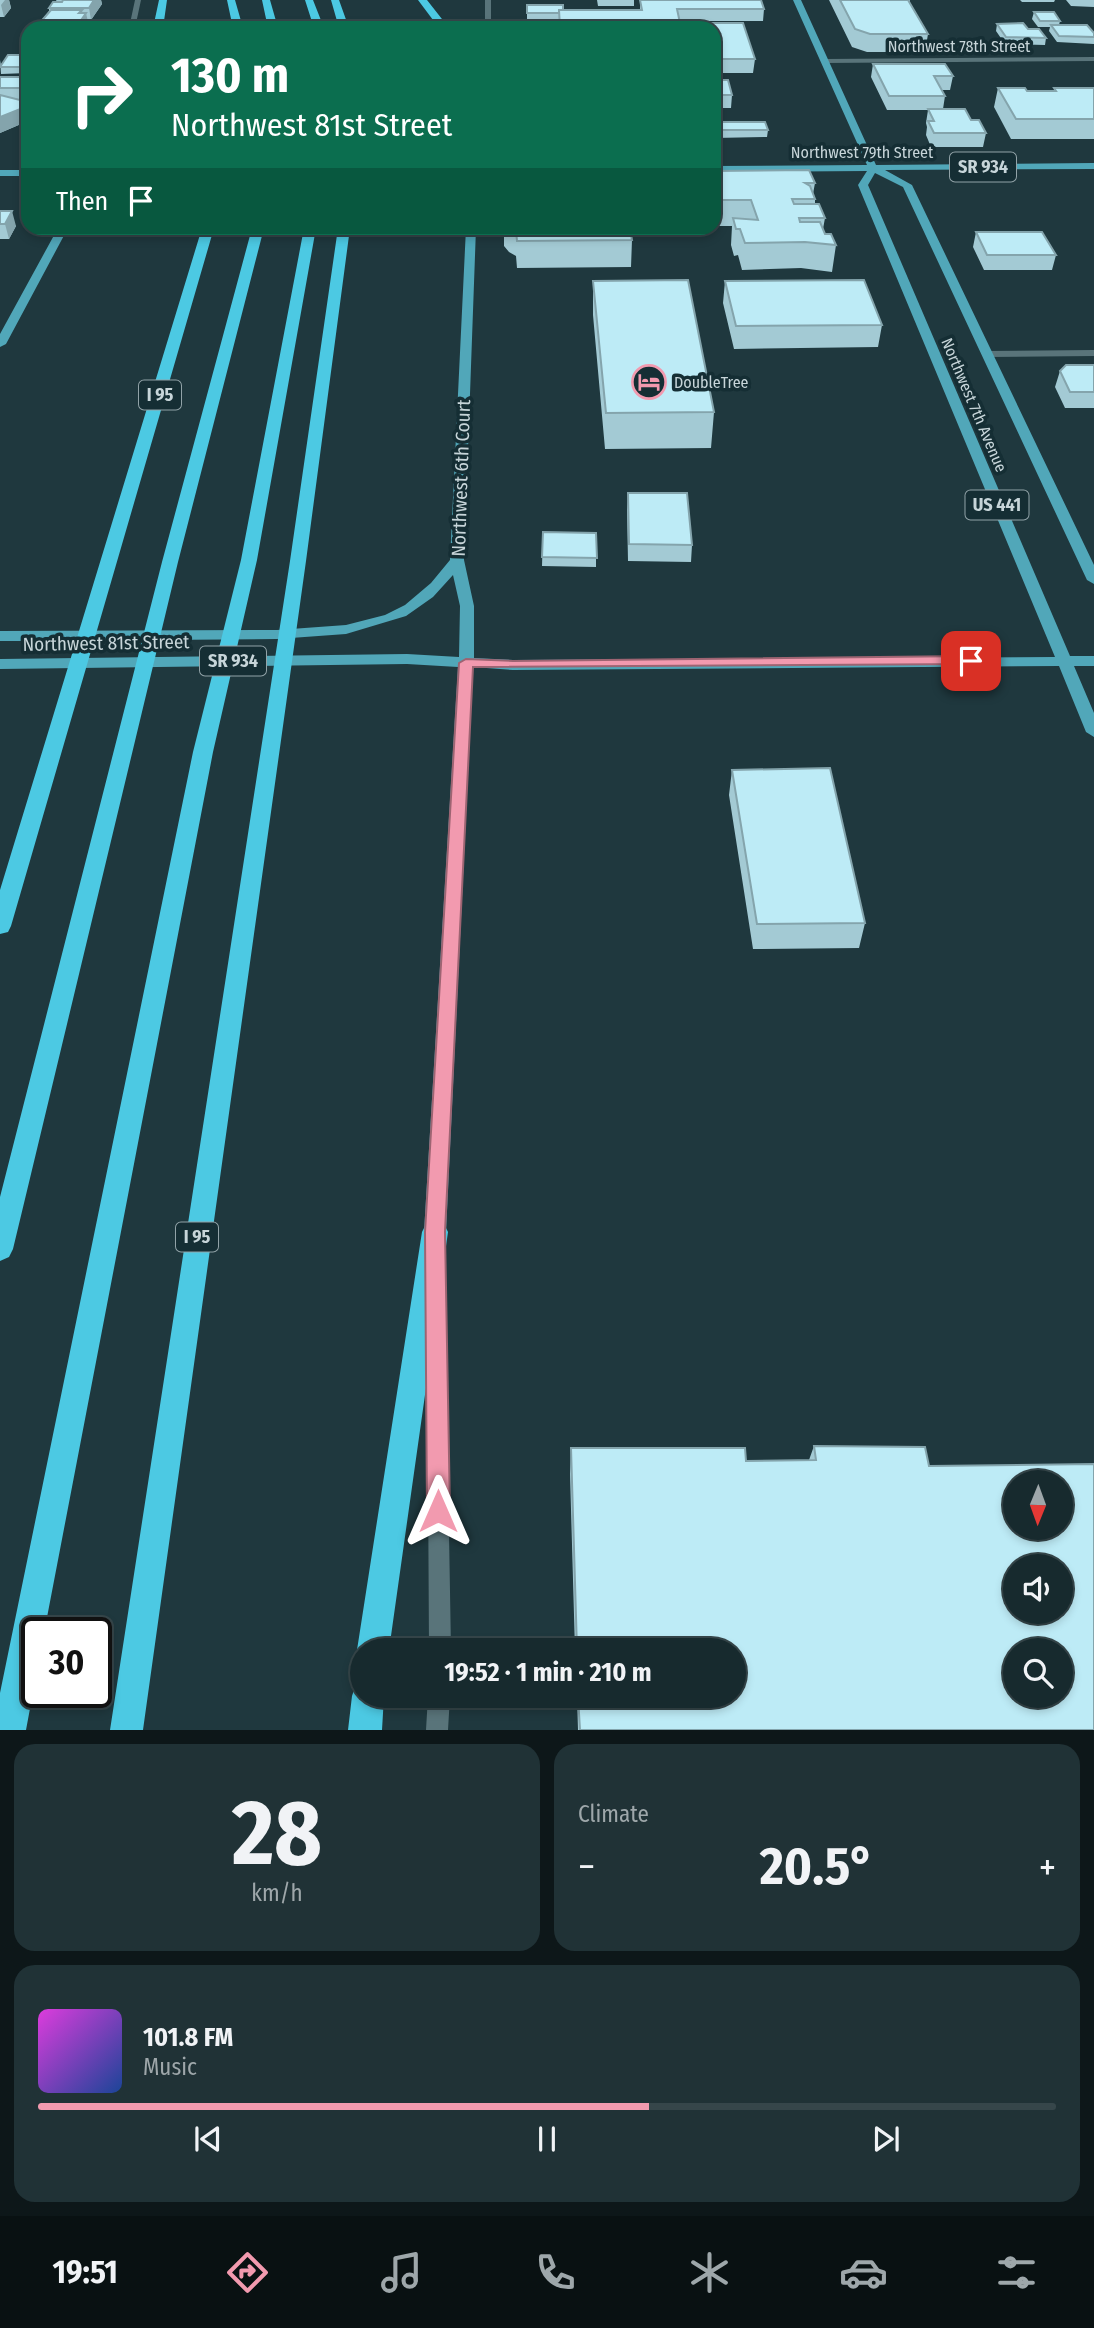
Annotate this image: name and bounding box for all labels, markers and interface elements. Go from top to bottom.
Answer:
street label: Northwest 78th Street [888,37,1031,56]
text: 130 m [171,46,289,105]
icon: right [56,49,147,140]
text: Northwest 81st Street [171,106,452,144]
street label: Northwest 79th Street [791,143,934,162]
road number: SR 934 [950,152,1016,182]
icon: arrive [122,182,160,220]
text: Then [56,186,108,217]
street label: Northwest 7th Avenue [937,335,1011,475]
hotel icon: DoubleTree [630,363,668,401]
place label: DoubleTree [674,373,749,392]
road number: I 95 [139,380,181,410]
street label: Northwest 6th Court [447,398,475,557]
road number: US 441 [965,490,1028,520]
street label: Northwest 81st Street [22,630,190,656]
pin [941,631,1001,691]
icon: arrive [952,642,990,680]
road number: SR 934 [200,646,266,676]
road number: I 95 [176,1222,218,1252]
north arrow [1003,1470,1073,1540]
map controls [1003,1470,1073,1708]
position arrow [401,1474,475,1548]
button: sound [1003,1554,1073,1624]
speed limit sign: 30 [21,1617,112,1708]
button: search [1003,1638,1073,1708]
text: 19:52 · 1 min · 210 m [444,1657,652,1688]
text: 28 [232,1779,322,1888]
text: Climate [578,1800,649,1828]
text: 20.5° [760,1835,874,1898]
text: − [578,1844,595,1890]
text: + [1039,1844,1056,1890]
text: km/h [251,1879,303,1907]
text: 101.8 FM [143,2022,233,2053]
text: Music [143,2053,197,2081]
icon: previous [189,2120,227,2158]
icon: pause [528,2120,566,2158]
icon: next [867,2120,905,2158]
icon: directions [223,2248,272,2297]
icon: music [377,2248,426,2297]
icon: phone [531,2248,580,2297]
icon: climate [685,2248,734,2297]
icon: car [839,2248,888,2297]
icon: filters [992,2248,1041,2297]
text: 19:51 [52,2253,118,2291]

